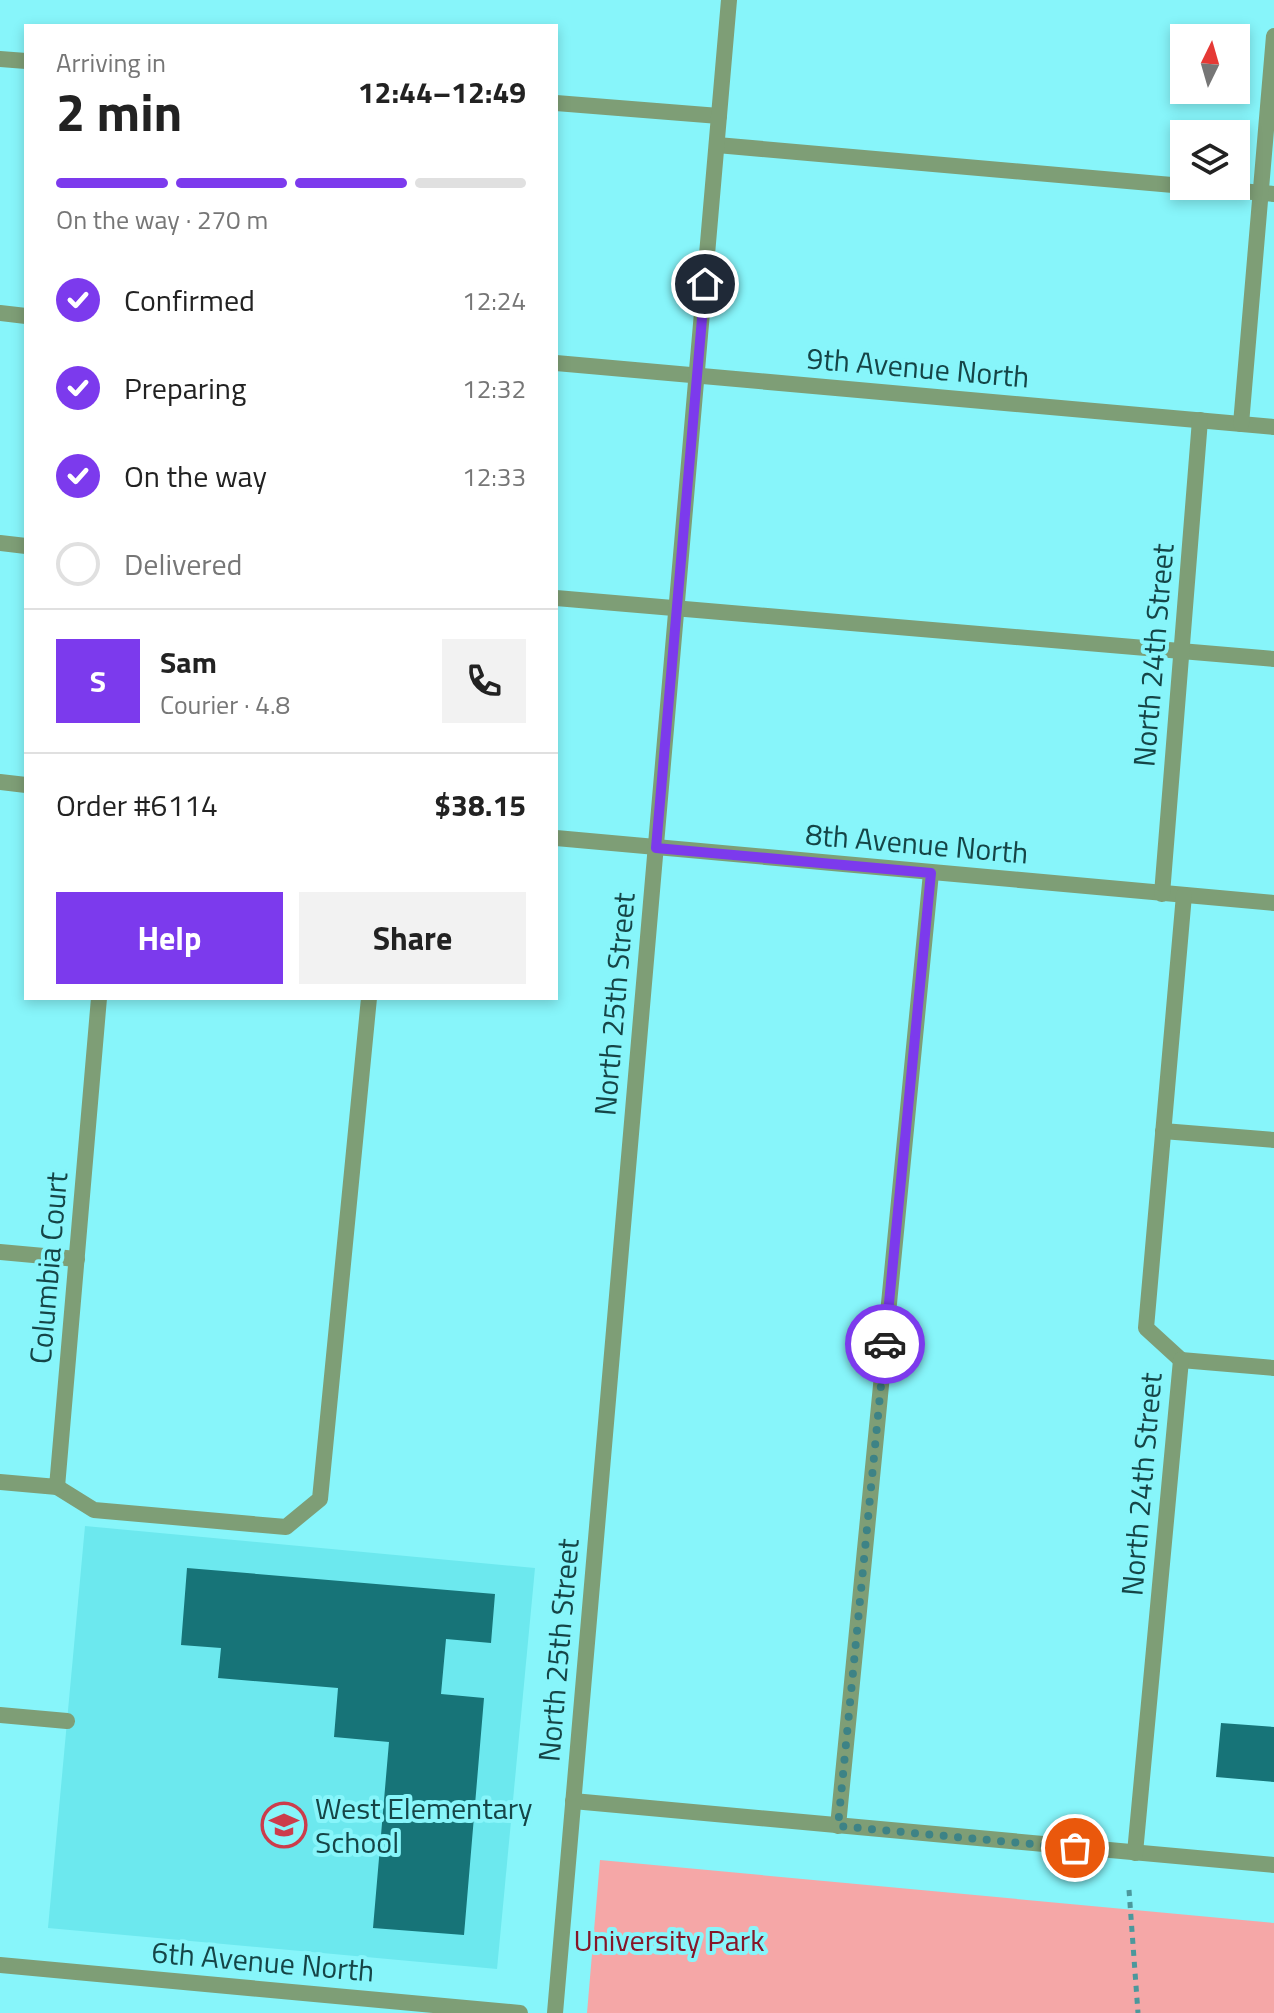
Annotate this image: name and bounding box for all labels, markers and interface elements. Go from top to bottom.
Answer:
north arrow [1170,24,1250,104]
map controls [1170,24,1250,200]
text: Arriving in [56,43,166,82]
text: 12:44–12:49 [358,69,526,115]
text: 2 min [56,72,182,151]
button: layers [1170,120,1250,200]
text: On the way · 270 m [56,200,268,239]
pin [671,250,739,318]
icon: home [683,262,727,306]
text: Confirmed [124,277,255,323]
icon: check [56,278,100,322]
text: 12:24 [462,281,526,320]
street label: 9th Avenue North [805,334,1031,400]
text: Preparing [124,365,246,411]
icon: check [56,366,100,410]
text: 12:32 [462,369,526,408]
text: On the way [124,453,267,499]
icon: check [56,454,100,498]
text: 12:33 [462,457,526,496]
text: Delivered [124,541,242,587]
street label: North 24th Street [1120,541,1186,768]
text: Sam [160,639,217,685]
button: phone [442,639,526,723]
text: S [90,658,106,704]
text: Courier · 4.8 [160,685,290,724]
text: Order #6114 [56,782,218,828]
text: $38.15 [434,782,526,828]
street label: 8th Avenue North [804,810,1030,876]
street label: North 25th Street [581,890,647,1117]
button: Help [56,892,283,984]
button: Share [299,892,526,984]
street label: Columbia Court [17,1170,79,1366]
courier [845,1304,925,1384]
icon: car [863,1322,907,1366]
street label: North 24th Street [1108,1370,1174,1597]
street label: North 25th Street [525,1536,591,1763]
place label: West Elementary School [315,1785,533,1865]
school or university icon: West Elementary School [260,1801,308,1849]
pin [1041,1814,1109,1882]
icon: bag [1053,1826,1097,1870]
park label: University Park [573,1917,765,1963]
street label: 6th Avenue North [150,1928,376,1994]

